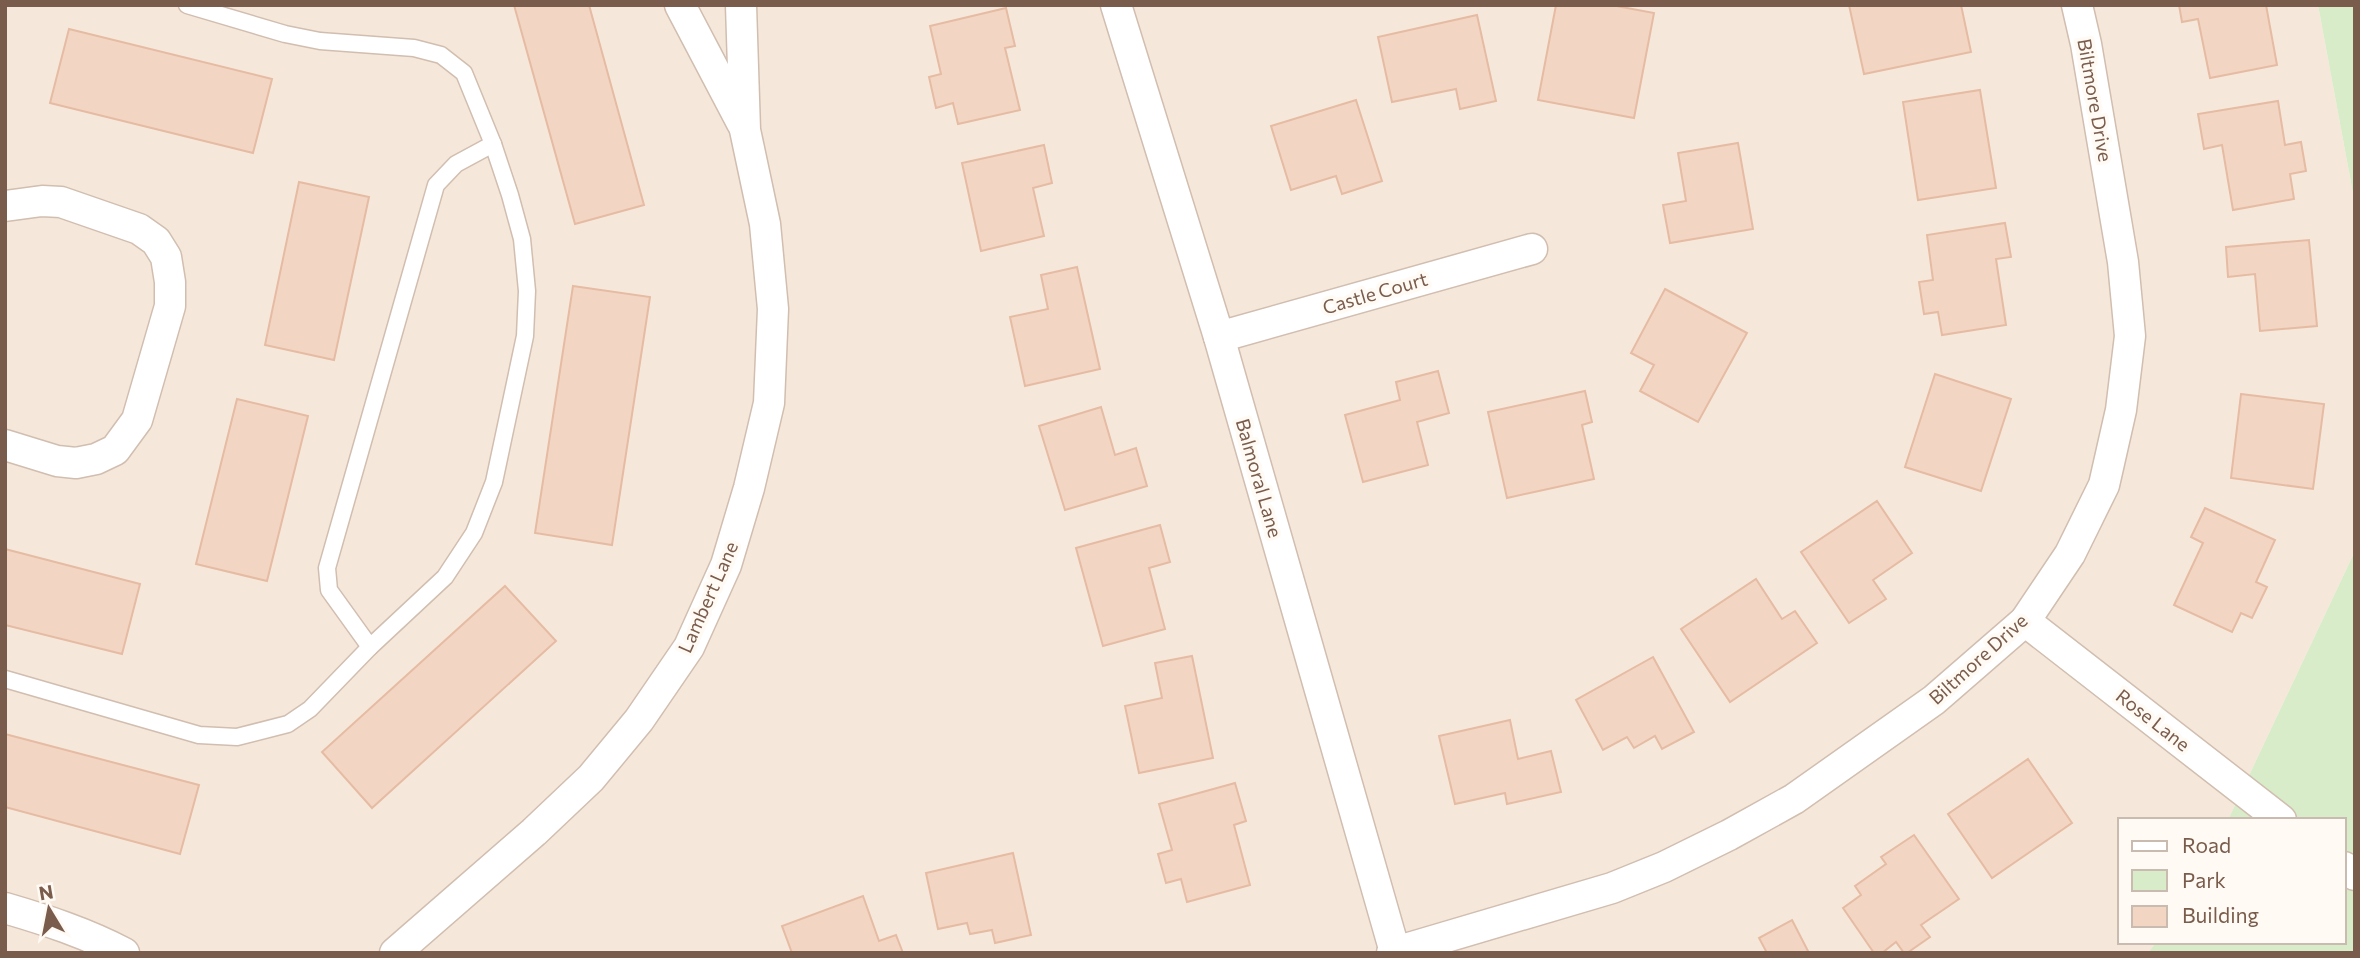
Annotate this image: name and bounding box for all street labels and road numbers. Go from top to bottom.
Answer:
street label: Biltmore Drive [2073,37,2118,163]
street label: Castle Court [1320,266,1430,318]
street label: Balmoral Lane [1232,416,1287,540]
street label: Lambert Lane [673,538,742,656]
street label: Biltmore Drive [1924,608,2032,709]
street label: Rose Lane [2112,684,2195,756]

